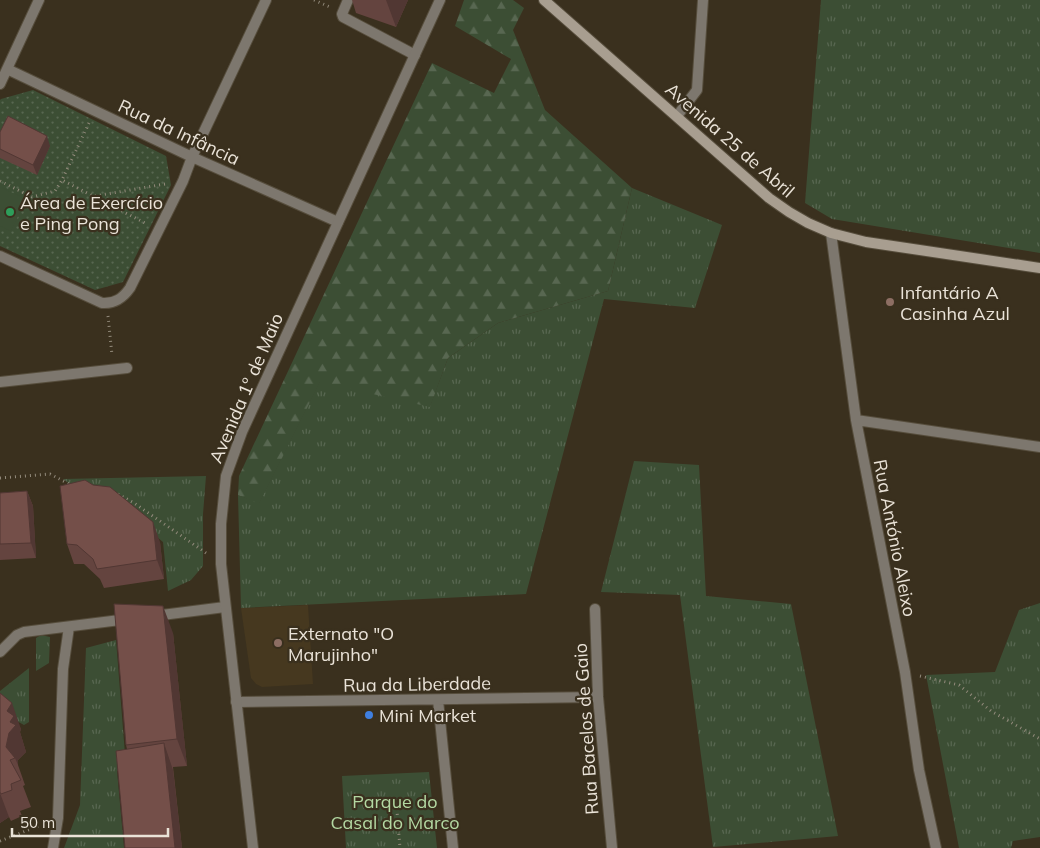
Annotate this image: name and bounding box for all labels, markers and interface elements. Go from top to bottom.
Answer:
street label: Avenida 25 de Abril [661,78,799,202]
street label: Rua da Infância [115,94,243,170]
place label: Área de Exercício e Ping Pong [20,191,163,235]
marker: Área de Exercício e Ping Pong [4,206,16,218]
place label: Infantário A Casinha Azul [900,281,1010,325]
marker: Infantário A Casinha Azul [884,296,896,308]
street label: Avenida 1º de Maio [204,309,288,467]
street label: Rua António Aleixo [868,457,922,619]
place label: Externato "O Marujinho" [288,622,394,666]
marker: Externato "O Marujinho" [272,637,284,649]
street label: Rua Bacelos de Gaio [569,642,603,816]
street label: Rua da Liberdade [343,671,491,697]
place label: Mini Market [379,704,476,727]
marker: Mini Market [363,709,375,721]
park label: Parque do Casal do Marco [331,790,459,834]
scale bar [12,806,169,838]
text: 50 m [20,813,55,832]

